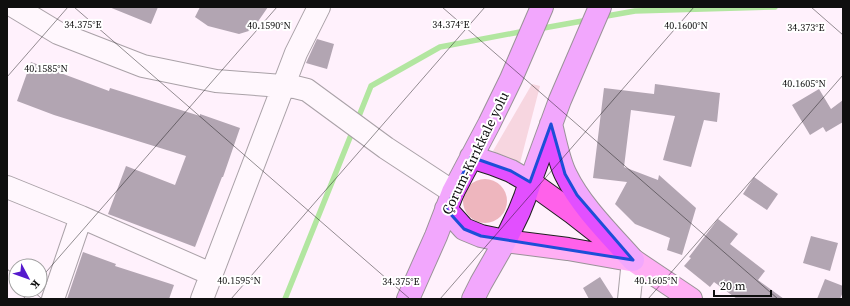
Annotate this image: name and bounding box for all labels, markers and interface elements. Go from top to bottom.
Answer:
text: 34.375°E [64,18,102,31]
text: 34.374°E [432,18,470,31]
text: 40.1590°N [247,19,291,32]
text: 40.1600°N [664,19,708,32]
text: 34.373°E [787,21,825,34]
text: 40.1585°N [24,62,68,75]
text: 40.1605°N [782,77,826,90]
street label: Çorum-Kırıkkale yolu [436,88,514,218]
north arrow [8,258,48,298]
scale bar [714,272,771,298]
text: 40.1595°N [217,274,261,287]
text: 40.1605°N [634,274,678,287]
text: 34.375°E [382,275,420,288]
text: K [27,276,43,292]
text: 20 m [720,278,746,294]

